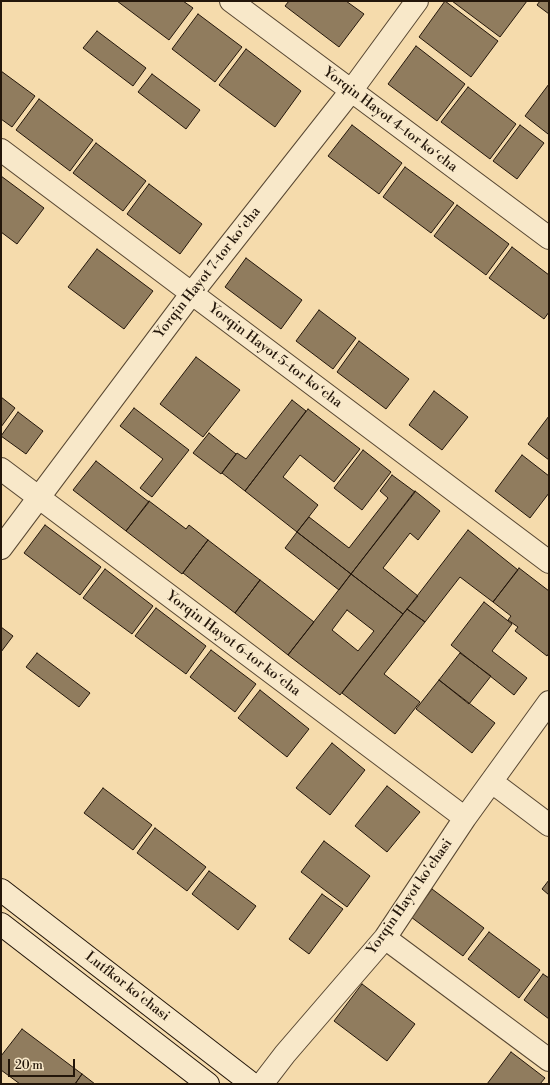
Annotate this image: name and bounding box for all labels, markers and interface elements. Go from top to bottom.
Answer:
street label: Yorqin Hayot 4-tor koʻcha [320,64,460,176]
street label: Yorqin Hayot 7-tor koʻcha [152,204,264,342]
street label: Yorqin Hayot 5-tor koʻcha [205,300,345,412]
street label: Yorqin Hayot 6-tor koʻcha [163,588,303,700]
street label: Yorqin Hayot ko'chasi [364,836,456,958]
street label: Lutfkor ko'chasi [81,949,173,1025]
scale bar [10,1051,77,1077]
text: 20 m [15,1058,43,1073]

